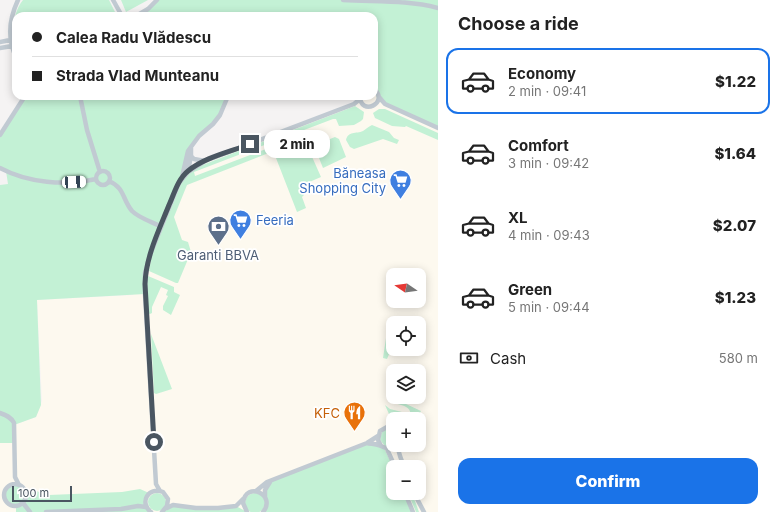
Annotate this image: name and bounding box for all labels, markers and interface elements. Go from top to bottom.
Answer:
text: Choose a ride [458,13,579,34]
text: Calea Radu Vlădescu [56,28,211,47]
icon: car [460,63,496,99]
text: Economy [508,64,576,83]
text: Strada Vlad Munteanu [56,66,219,85]
text: $1.22 [715,72,756,91]
text: 2 min · 09:41 [508,83,586,99]
callout: 2 min [264,130,330,158]
route end [241,135,259,153]
icon: car [460,135,496,171]
text: 2 min [279,136,315,152]
text: Comfort [508,136,569,155]
text: $1.64 [714,144,756,163]
text: 3 min · 09:42 [508,155,589,171]
place label: Băneasa Shopping City [299,165,386,196]
supermarket icon: Băneasa Shopping City [388,167,414,200]
car [62,175,86,189]
supermarket icon: Feeria [228,207,254,240]
icon: car [460,207,496,243]
text: XL [508,208,528,227]
place label: Feeria [256,212,294,228]
bank icon: Garanti BBVA [205,214,231,247]
text: $2.07 [713,216,756,235]
text: 4 min · 09:43 [508,227,590,243]
place label: Garanti BBVA [177,247,259,263]
north arrow [386,268,426,308]
map controls [386,268,426,500]
icon: car [460,279,496,315]
text: Green [508,280,552,299]
text: $1.23 [715,288,756,307]
text: 5 min · 09:44 [508,299,590,315]
button: locate [386,316,426,356]
icon: cash [458,347,480,369]
text: Cash [490,349,526,368]
text: 580 m [719,350,758,366]
button: layers [386,364,426,404]
restaurant icon: KFC [342,400,368,433]
place label: KFC [314,405,340,421]
button: + [386,412,426,452]
route start [145,433,163,451]
button: Confirm [458,458,758,504]
button: − [386,460,426,500]
scale bar [12,484,72,503]
text: 100 m [18,486,49,500]

